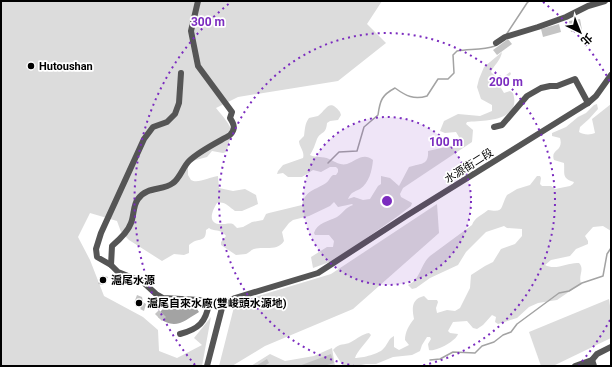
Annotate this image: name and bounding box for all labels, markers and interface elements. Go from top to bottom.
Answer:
north arrow [560,12,600,52]
text: 300 m [191,15,225,29]
text: 北 [578,30,595,47]
place label: Hutoushan [39,60,93,73]
marker: Hutoushan [26,61,36,71]
text: 200 m [489,75,523,89]
text: 100 m [429,135,463,149]
street label: 水源街二段 [442,146,496,186]
centre of rings [380,194,394,208]
place label: 滬尾水源 [111,274,155,287]
marker: 滬尾水源 [98,275,108,285]
place label: 滬尾自來水廠(雙峻頭水源地) [147,297,287,310]
marker: 滬尾自來水廠(雙峻頭水源地) [134,298,144,308]

